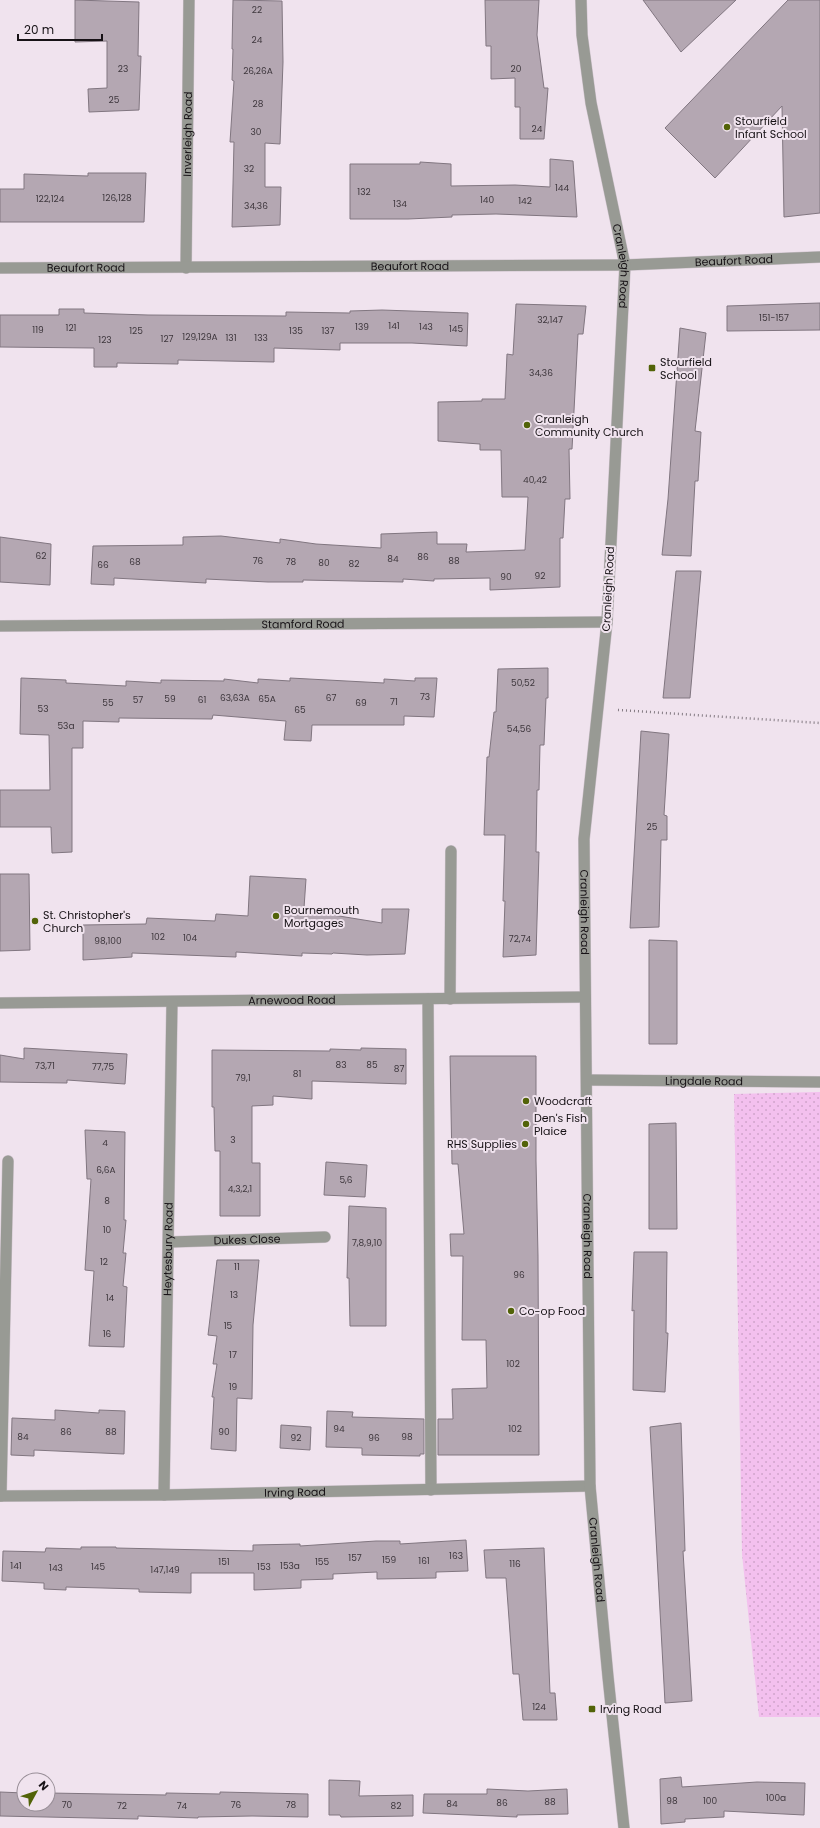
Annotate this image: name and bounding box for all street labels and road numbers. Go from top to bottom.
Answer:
street label: Inverleigh Road [179,91,196,177]
street label: Cranleigh Road [609,222,633,309]
street label: Beaufort Road [694,251,773,270]
street label: Beaufort Road [371,258,449,274]
street label: Beaufort Road [47,259,125,276]
street label: Cranleigh Road [598,546,618,632]
street label: Stamford Road [261,616,345,632]
street label: Cranleigh Road [576,869,593,955]
street label: Arnewood Road [248,992,336,1008]
street label: Lingdale Road [665,1073,743,1089]
street label: Cranleigh Road [579,1193,596,1279]
street label: Heytesbury Road [159,1202,177,1296]
street label: Dukes Close [213,1230,281,1249]
street label: Irving Road [264,1484,326,1501]
street label: Cranleigh Road [585,1517,609,1603]

